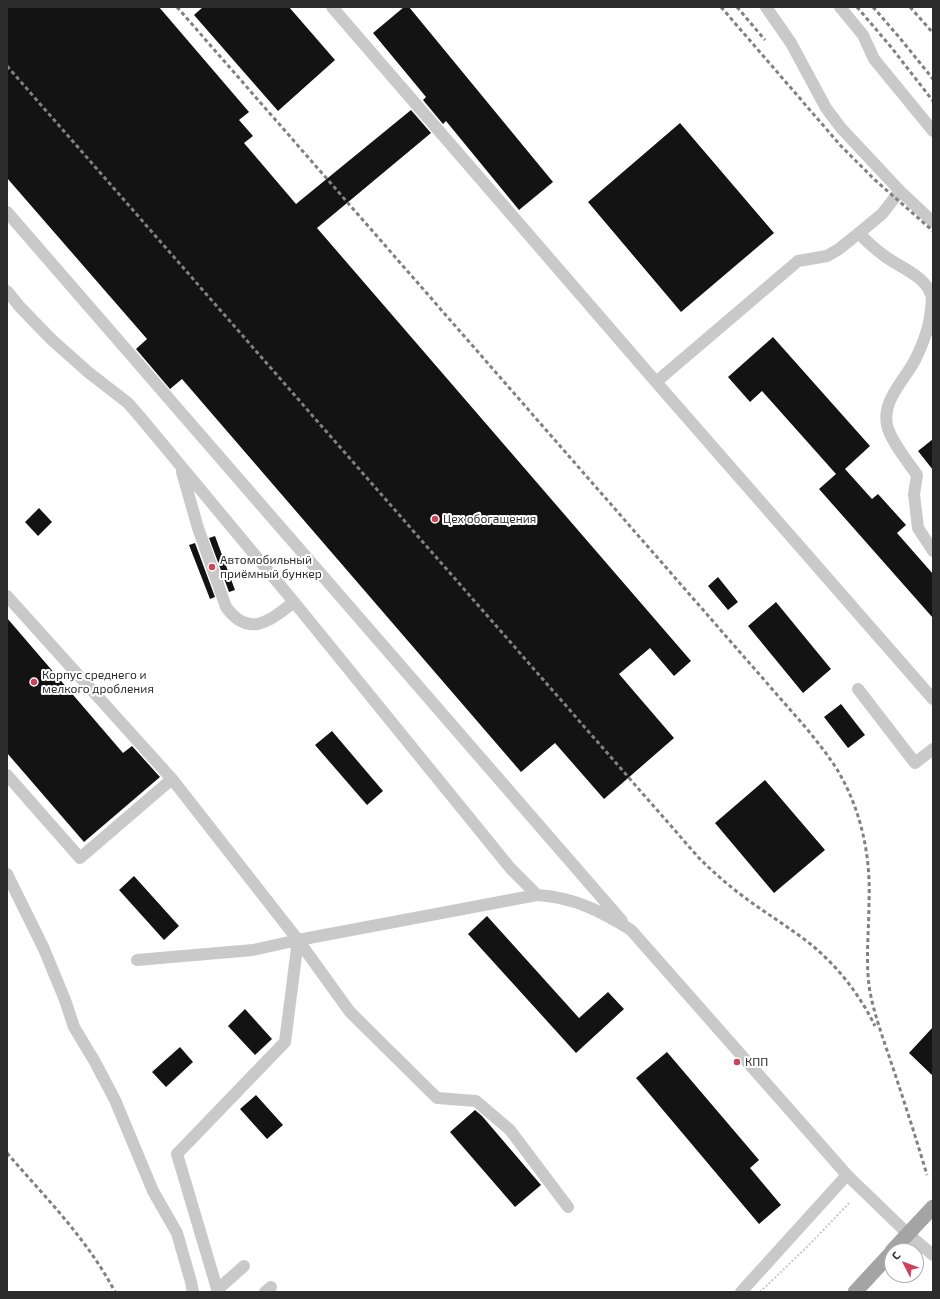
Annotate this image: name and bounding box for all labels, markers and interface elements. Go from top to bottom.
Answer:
place label: Цех обогащения [443,512,536,526]
marker: Цех обогащения [430,514,440,524]
place label: Автомобильный приёмный бункер [220,553,322,581]
marker: Автомобильный приёмный бункер [207,562,217,572]
place label: Корпус среднего и мелкого дробления [42,668,154,696]
marker: Корпус среднего и мелкого дробления [29,677,39,687]
place label: КПП [745,1055,768,1069]
marker: КПП [732,1057,742,1067]
north arrow [884,1243,924,1283]
text: С [888,1249,902,1262]

